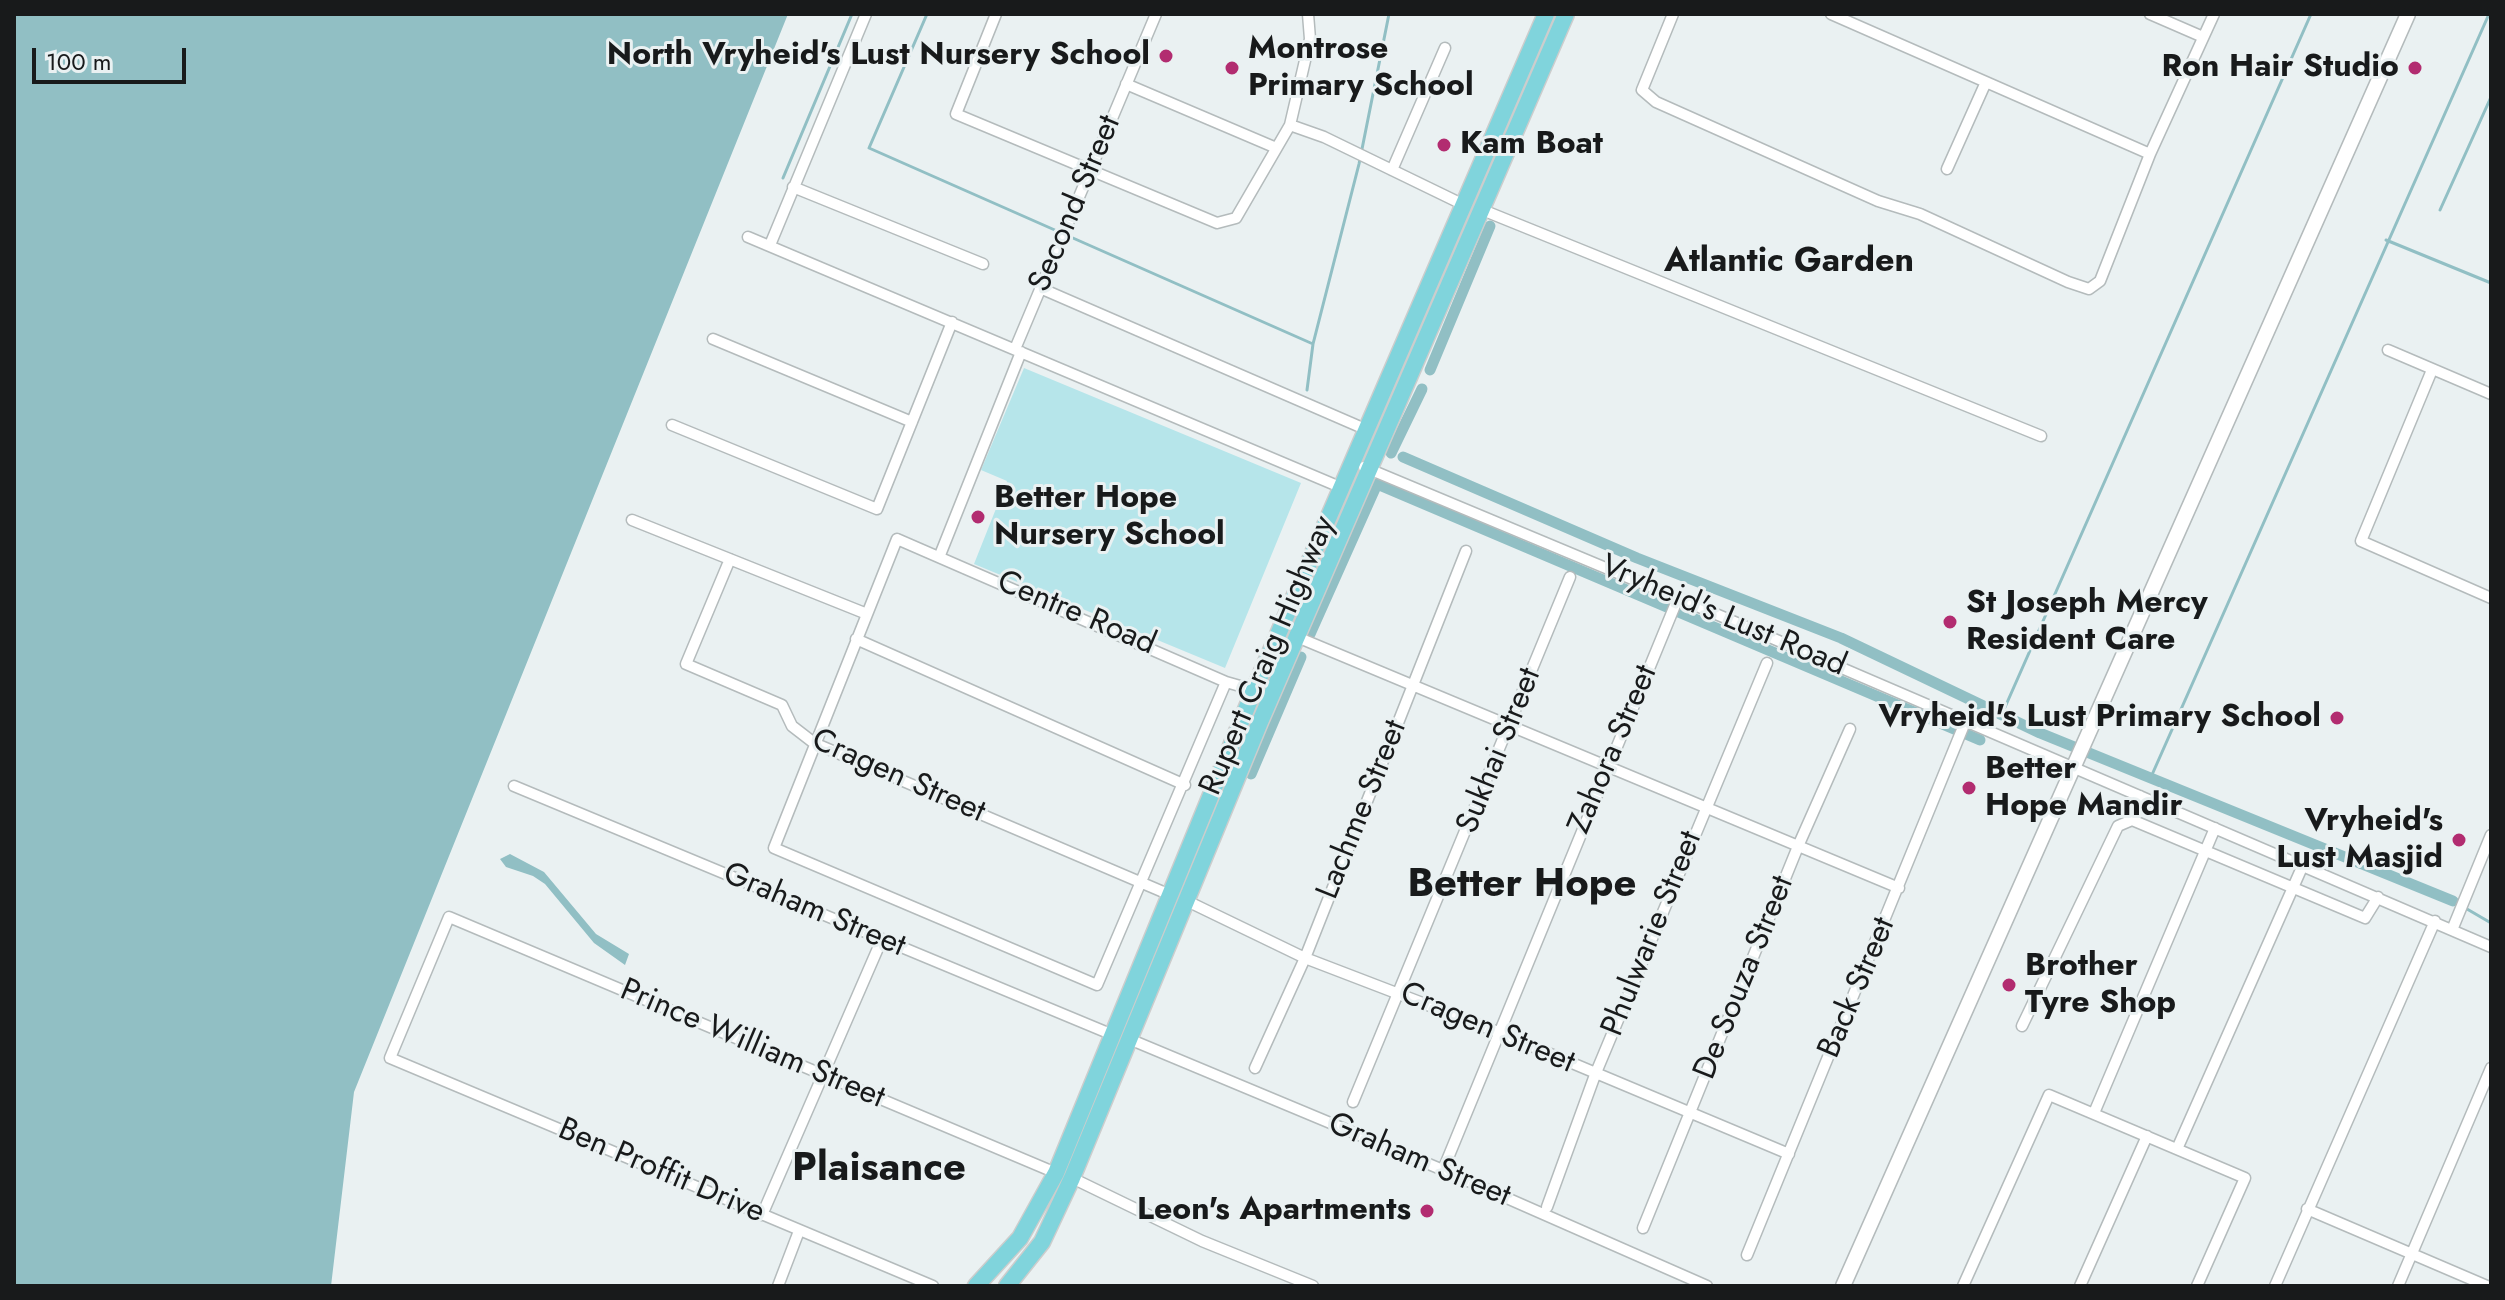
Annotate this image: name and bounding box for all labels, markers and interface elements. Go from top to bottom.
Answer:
place label: Montrose Primary School [1248,31,1474,106]
scale bar [36,32,190,82]
place label: North Vryheid's Lust Nursery School [607,37,1150,75]
text: 100 m [46,44,112,79]
marker: North Vryheid's Lust Nursery School [1157,47,1175,65]
place label: Ron Hair Studio [2161,49,2399,87]
marker: Montrose Primary School [1223,59,1241,77]
marker: Ron Hair Studio [2406,59,2424,77]
street label: Second Street [1022,110,1130,298]
place label: Kam Boat [1460,126,1603,164]
marker: Kam Boat [1435,136,1453,154]
district label: Atlantic Garden [1664,243,1914,283]
place label: Better Hope Nursery School [994,480,1225,555]
marker: Better Hope Nursery School [969,508,987,526]
street label: Rupert Craig Highway [1193,511,1345,801]
street label: Vryheid's Lust Road [1594,548,1852,686]
street label: Centre Road [991,563,1161,665]
place label: St Joseph Mercy Resident Care [1966,585,2208,660]
marker: St Joseph Mercy Resident Care [1941,613,1959,631]
street label: Zahora Street [1561,660,1667,840]
street label: Sukhai Street [1449,663,1551,839]
place label: Vryheid's Lust Primary School [1878,699,2321,737]
marker: Vryheid's Lust Primary School [2328,709,2346,727]
street label: Lachme Street [1310,715,1416,905]
street label: Cragen Street [805,722,991,832]
place label: Better Hope Mandir [1985,751,2183,826]
marker: Better Hope Mandir [1960,779,1978,797]
place label: Vryheid's Lust Masjid [2276,803,2443,878]
street label: Phulwarie Street [1594,826,1712,1042]
marker: Vryheid's Lust Masjid [2450,831,2468,849]
street label: Graham Street [717,855,911,967]
district label: Better Hope [1408,862,1636,910]
street label: De Souza Street [1687,871,1803,1085]
street label: Back Street [1811,912,1905,1064]
place label: Brother Tyre Shop [2025,948,2176,1023]
street label: Prince William Street [614,972,890,1118]
street label: Cragen Street [1394,975,1580,1083]
marker: Brother Tyre Shop [2000,976,2018,994]
street label: Graham Street [1322,1105,1516,1217]
street label: Ben Proffit Drive [552,1111,770,1233]
district label: Plaisance [792,1146,966,1194]
place label: Leon's Apartments [1137,1192,1411,1230]
marker: Leon's Apartments [1418,1202,1436,1220]

